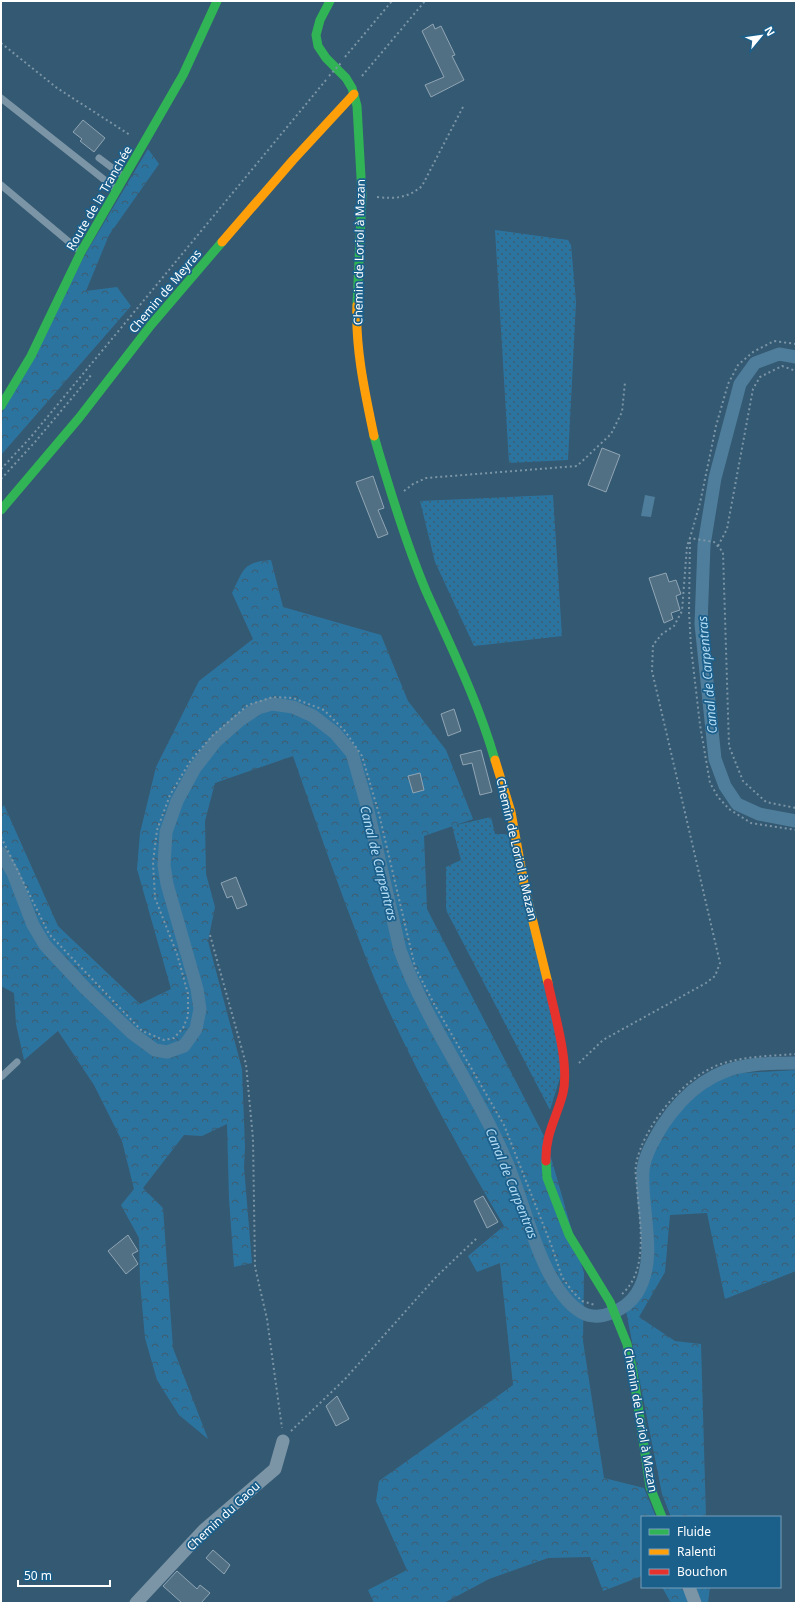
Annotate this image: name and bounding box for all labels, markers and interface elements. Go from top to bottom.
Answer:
north arrow [741,16,781,56]
text: N [761,23,779,38]
street label: Route de la Tranchée [62,142,136,253]
street label: Chemin de Loriol à Mazan [349,179,369,325]
street label: Chemin de Meyras [125,245,205,337]
water label: Canal de Carpentras [693,615,721,735]
street label: Chemin de Loriol à Mazan [492,776,542,922]
water label: Canal de Carpentras [356,804,402,923]
water label: Canal de Carpentras [482,1125,543,1241]
street label: Chemin de Loriol à Mazan [620,1347,662,1493]
street label: Chemin du Gaou [183,1477,263,1555]
legend [641,1516,781,1588]
text: Fluide [677,1523,711,1540]
text: Ralenti [677,1543,716,1560]
scale bar [18,1562,110,1588]
text: Bouchon [677,1563,727,1580]
text: 50 m [24,1567,52,1584]

